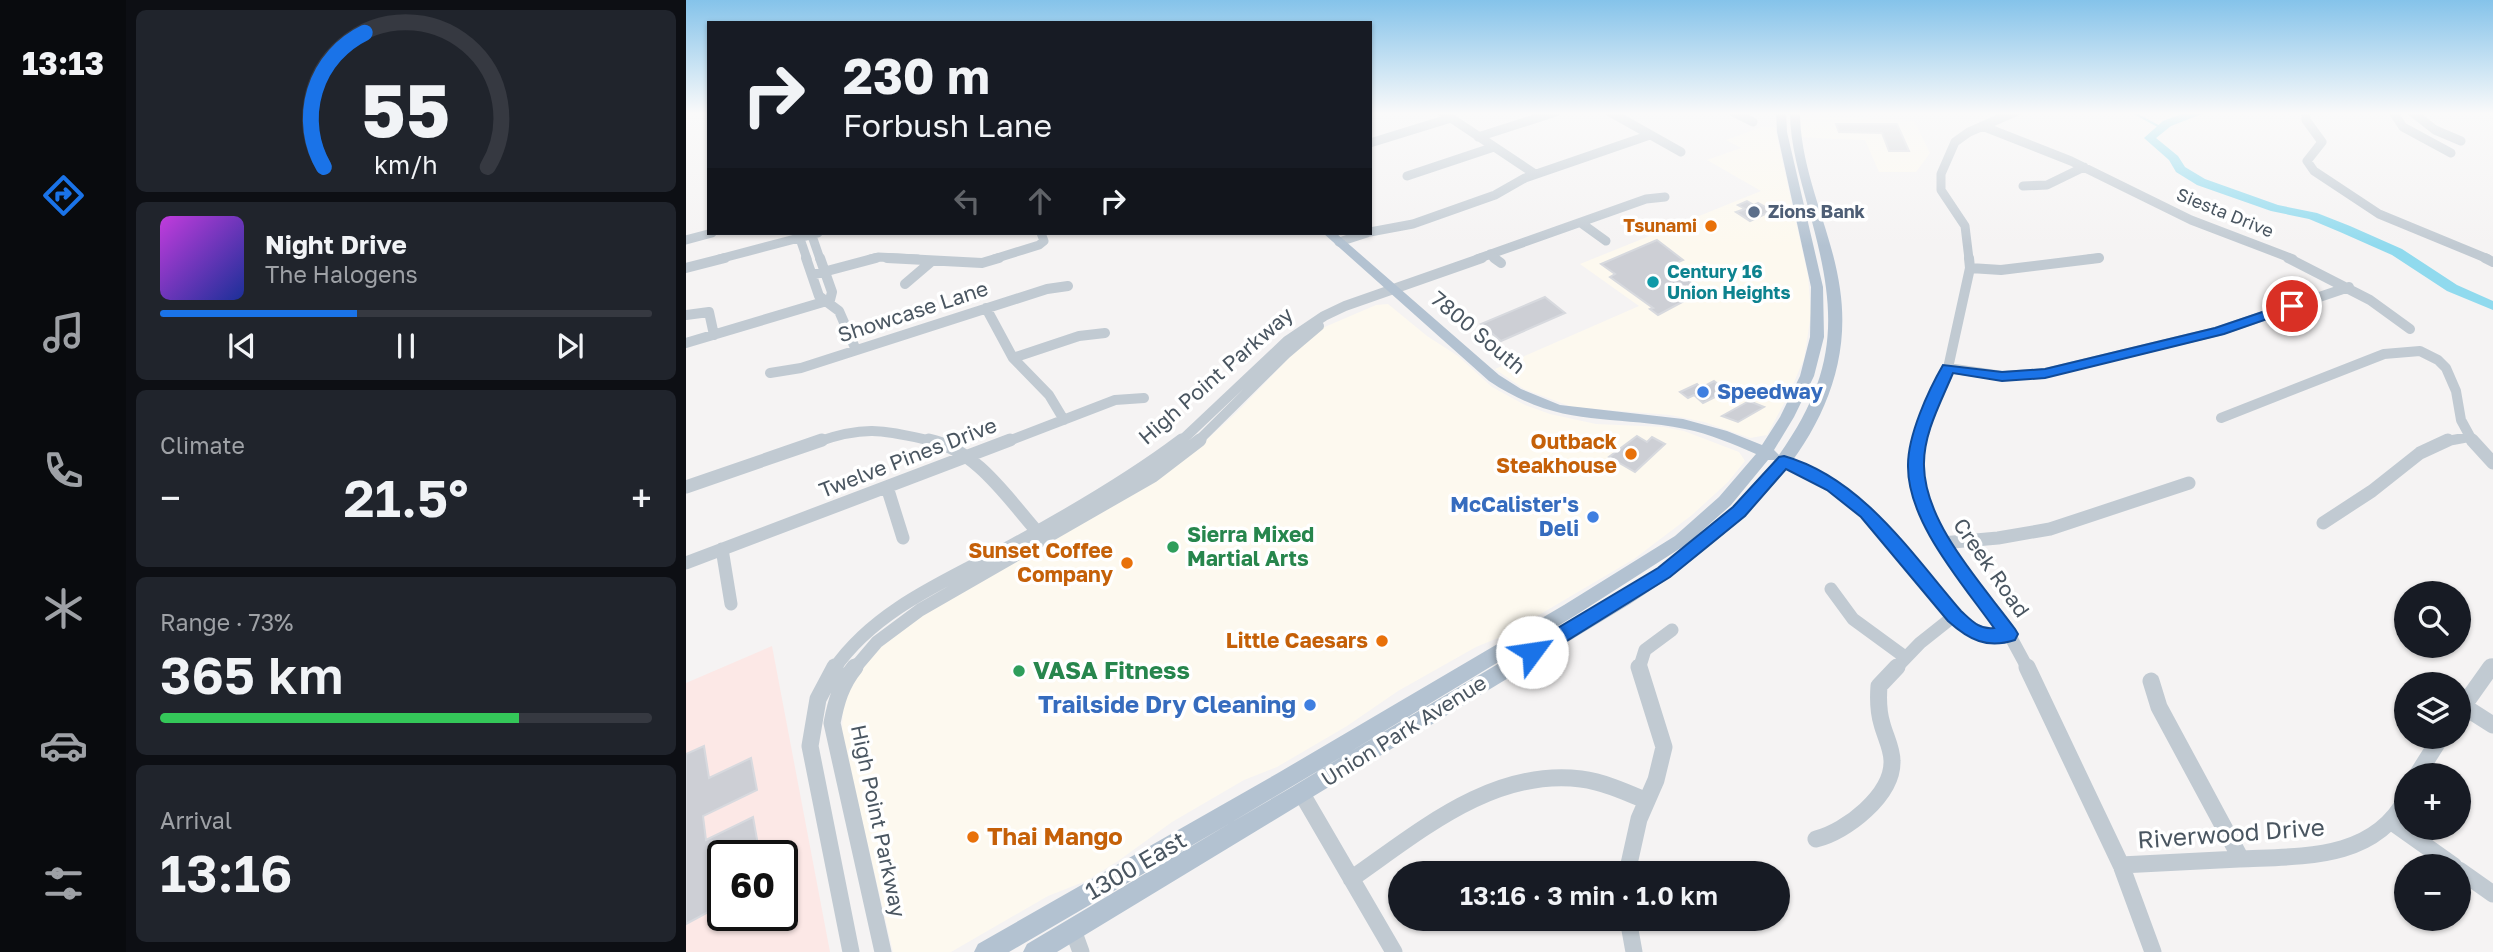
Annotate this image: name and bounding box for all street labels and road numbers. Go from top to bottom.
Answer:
street label: Siesta Drive [2174,183,2277,242]
street label: Showcase Lane [834,274,991,348]
street label: 7800 South [1426,285,1531,379]
street label: High Point Parkway [1133,301,1298,449]
street label: Twelve Pines Drive [815,411,1000,503]
street label: Creek Road [1948,513,2036,622]
street label: Union Park Avenue [1316,669,1491,791]
street label: High Point Parkway [846,722,912,920]
street label: Riverwood Drive [2136,811,2326,854]
street label: 1300 East [1080,824,1191,905]

